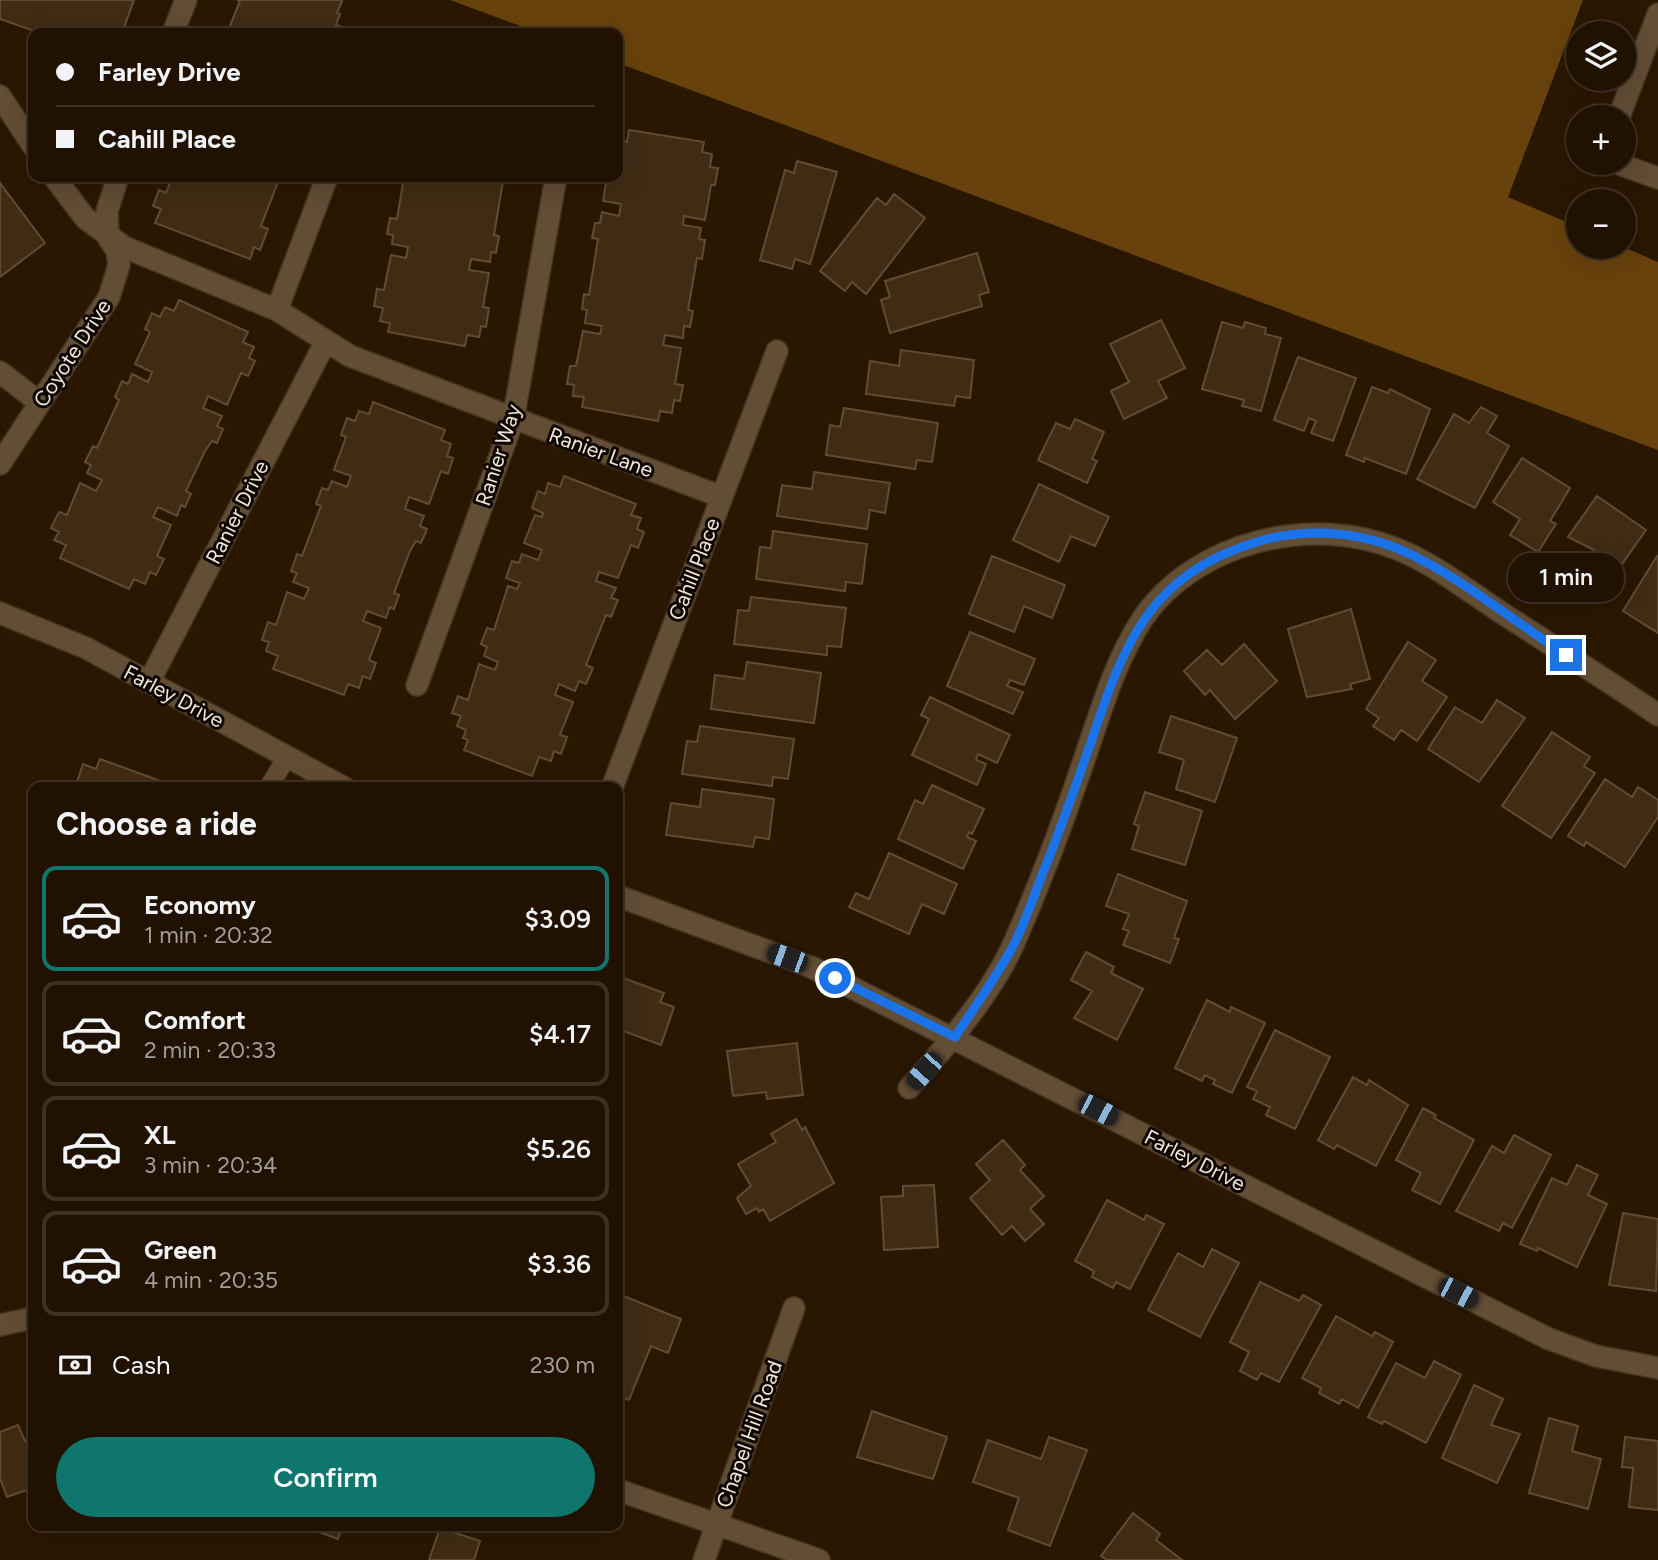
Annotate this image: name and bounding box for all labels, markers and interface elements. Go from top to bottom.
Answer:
map controls [1566,21,1636,259]
button: layers [1566,21,1636,91]
text: Farley Drive [98,56,241,88]
button: + [1566,105,1636,175]
text: Cahill Place [98,123,236,155]
button: − [1566,189,1636,259]
street label: Coyote Drive [28,295,116,411]
street label: Ranier Way [470,401,526,509]
street label: Ranier Lane [546,422,656,482]
street label: Ranier Drive [200,456,274,568]
street label: Cahill Place [663,514,725,624]
callout: 1 min [1508,554,1624,602]
text: 1 min [1539,563,1593,591]
route end [1550,639,1582,671]
street label: Farley Drive [120,659,228,733]
text: Choose a ride [56,805,257,843]
icon: car [60,887,123,950]
text: Economy [144,889,256,921]
text: $3.09 [524,903,591,935]
text: 1 min · 20:32 [144,921,273,949]
car [764,941,811,975]
route start [819,962,851,994]
icon: car [60,1002,123,1065]
text: Comfort [144,1004,246,1036]
text: $4.17 [529,1018,591,1050]
text: 2 min · 20:33 [144,1036,276,1064]
car [903,1048,946,1094]
car [1075,1091,1122,1129]
icon: car [60,1117,123,1180]
text: XL [144,1119,176,1151]
street label: Farley Drive [1140,1124,1250,1196]
text: $5.26 [526,1133,591,1165]
text: 3 min · 20:34 [144,1151,277,1179]
icon: car [60,1232,123,1295]
text: Green [144,1234,217,1266]
text: $3.36 [527,1248,591,1280]
text: 4 min · 20:35 [144,1266,278,1294]
car [1435,1274,1482,1312]
icon: cash [56,1346,94,1384]
text: Cash [112,1349,171,1381]
text: 230 m [530,1351,595,1379]
street label: Chapel Hill Road [711,1357,787,1511]
button: Confirm [56,1437,595,1517]

